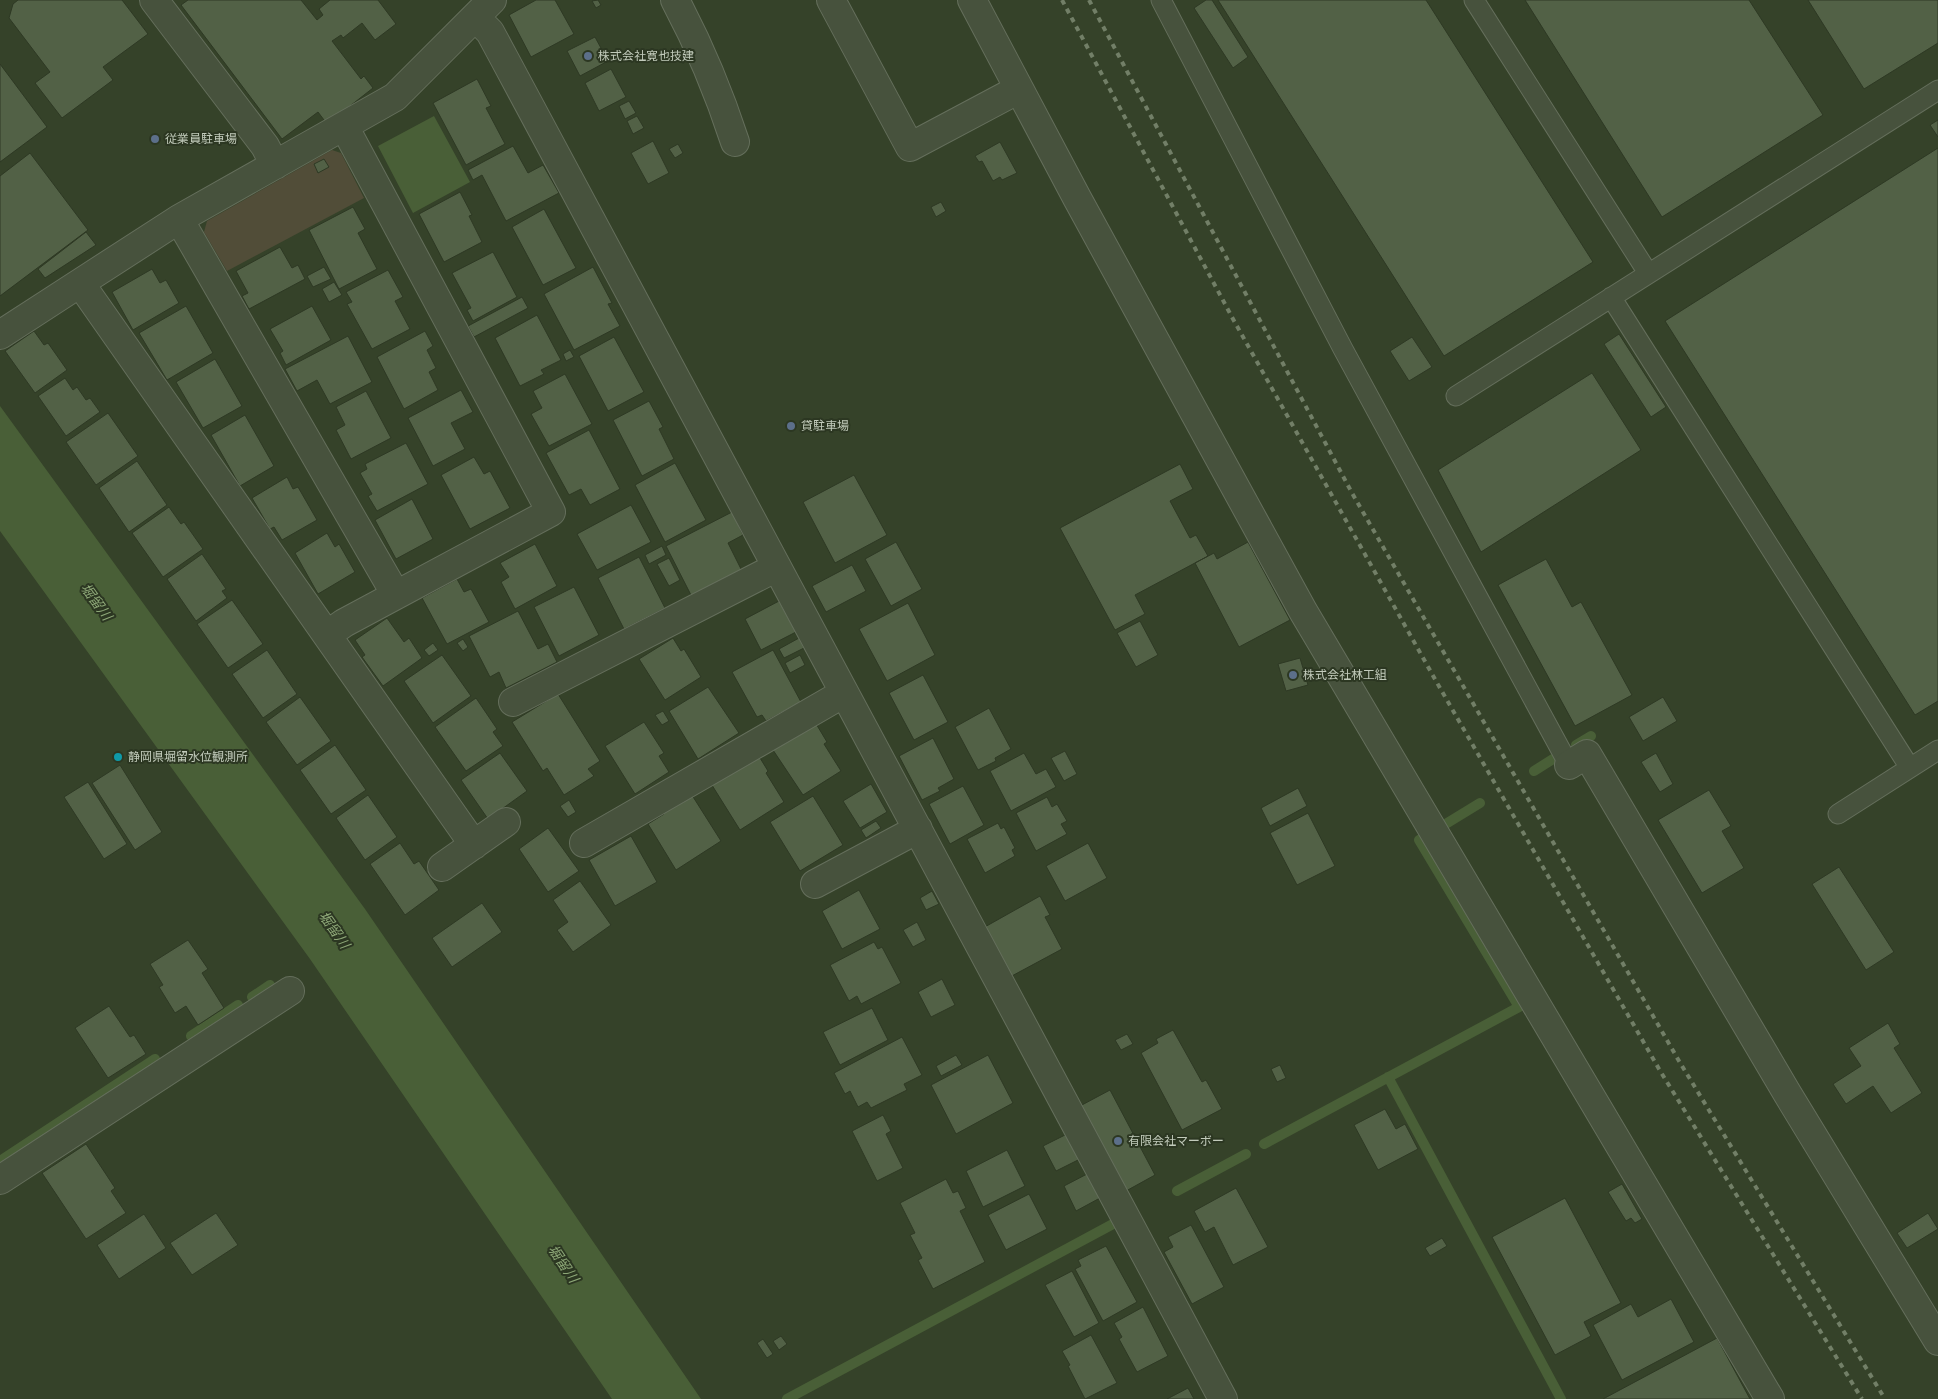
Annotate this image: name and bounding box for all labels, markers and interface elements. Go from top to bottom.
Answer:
place label: 株式会社寛也技建 [598,49,694,63]
marker: 株式会社寛也技建 [582,50,594,62]
place label: 従業員駐車場 [165,132,237,146]
marker: 従業員駐車場 [149,133,161,145]
place label: 貸駐車場 [801,419,849,433]
marker: 貸駐車場 [785,420,797,432]
water label: 堀留川 [77,580,116,626]
place label: 株式会社林工組 [1303,668,1387,682]
marker: 株式会社林工組 [1287,669,1299,681]
place label: 静岡県堀留水位観測所 [128,750,248,764]
marker: 静岡県堀留水位観測所 [112,751,124,763]
water label: 堀留川 [315,908,354,954]
place label: 有限会社マーボー [1128,1134,1224,1148]
marker: 有限会社マーボー [1112,1135,1124,1147]
water label: 堀留川 [544,1242,583,1288]

